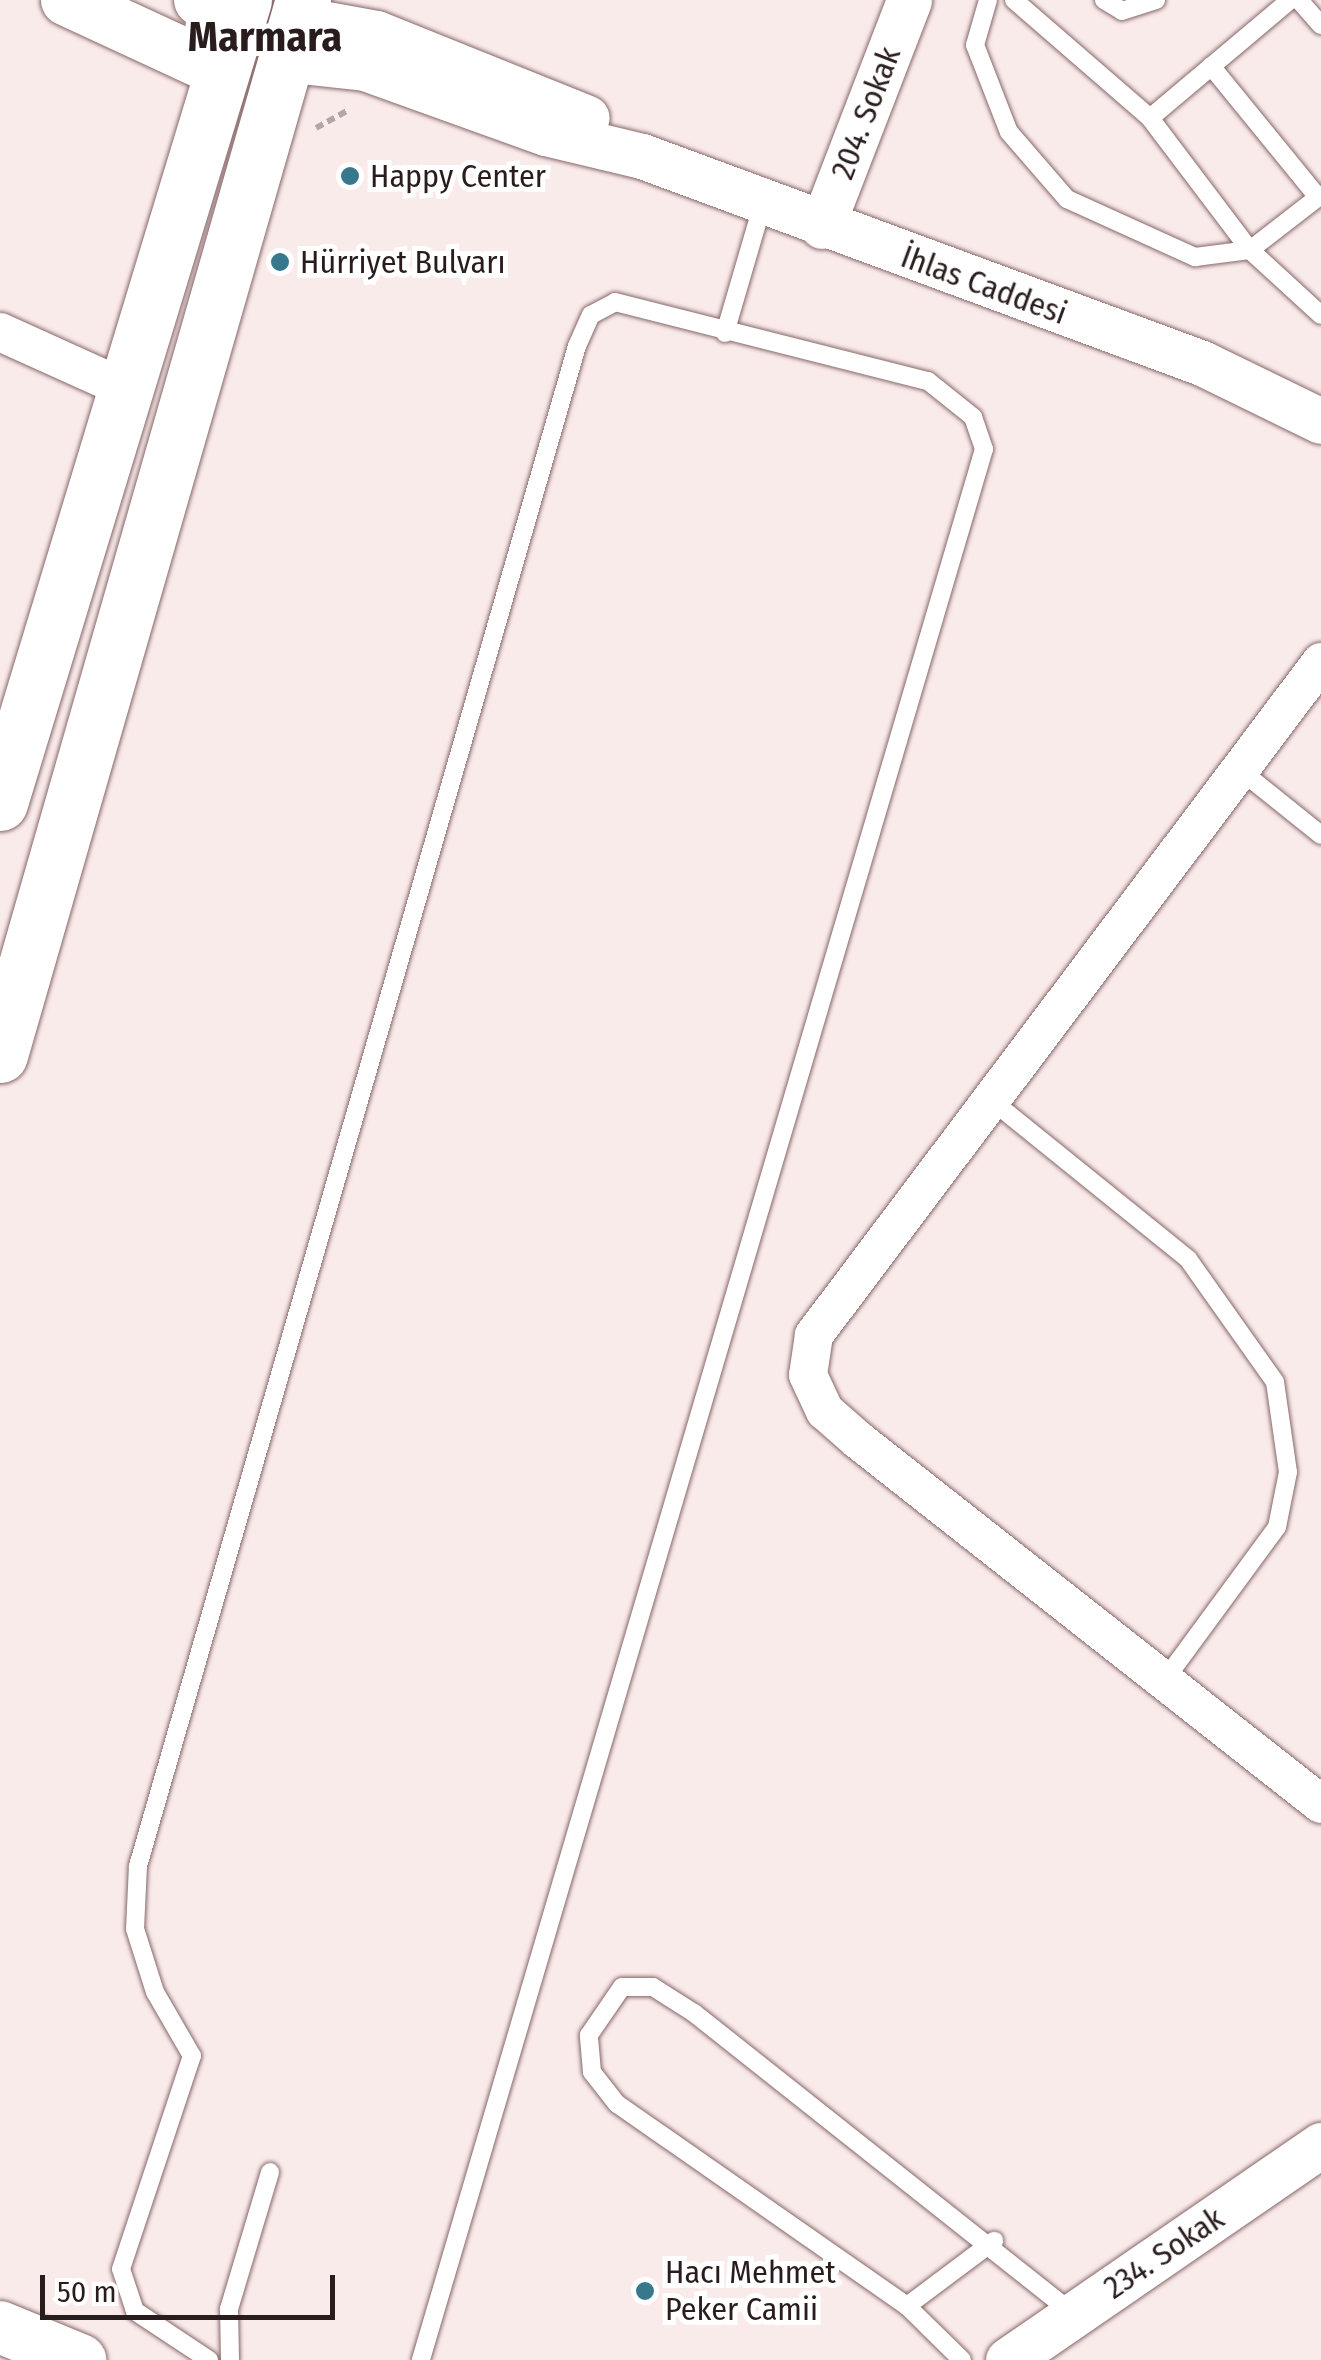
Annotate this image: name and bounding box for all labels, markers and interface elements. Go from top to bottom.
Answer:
district label: Marmara [188,12,342,62]
street label: 204. Sokak [823,42,909,184]
place label: Happy Center [370,157,546,195]
marker: Happy Center [339,165,361,187]
street label: İhlas Caddesi [896,237,1072,333]
place label: Hürriyet Bulvarı [300,243,506,281]
marker: Hürriyet Bulvarı [269,251,291,273]
street label: 234. Sokak [1097,2199,1231,2307]
place label: Hacı Mehmet Peker Camii [665,2254,836,2329]
scale bar [45,2255,340,2317]
text: 50 m [57,2274,117,2310]
marker: Hacı Mehmet Peker Camii [634,2280,656,2302]

